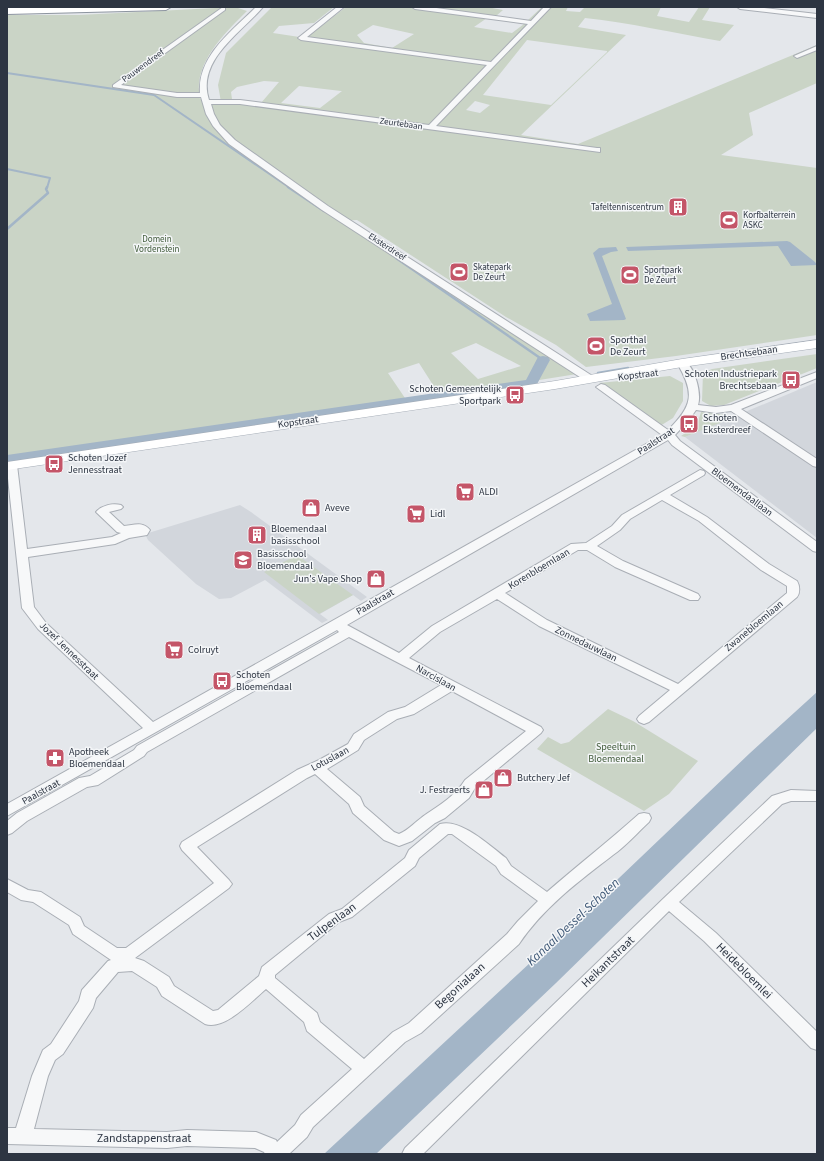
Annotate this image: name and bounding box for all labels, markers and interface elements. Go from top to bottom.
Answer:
street label: Pauwendreef [119,46,167,86]
street label: Zeurtebaan [379,115,423,133]
building icon: Tafeltenniscentrum [667,196,689,218]
place label: Tafeltenniscentrum [591,201,664,214]
sports icon: Korfbalterrein ASKC [718,209,740,231]
place label: Korfbalterrein ASKC [743,209,796,232]
street label: Eksterdreef [366,230,409,264]
park label: Domein Vordenstein [135,233,180,256]
sports icon: Skatepark De Zeurt [448,261,470,283]
place label: Skatepark De Zeurt [473,261,511,284]
sports icon: Sportpark De Zeurt [619,264,641,286]
place label: Sportpark De Zeurt [644,264,682,287]
place label: Sporthal De Zeurt [610,333,647,359]
sports icon: Sporthal De Zeurt [585,335,607,357]
street label: Brechtsebaan [720,342,778,364]
street label: Kopstraat [617,366,660,384]
place label: Schoten Industriepark Brechtsebaan [685,367,777,393]
bus stop icon: Schoten Industriepark Brechtsebaan [780,369,802,391]
place label: Schoten Gemeentelijk Sportpark [409,382,501,408]
bus stop icon: Schoten Gemeentelijk Sportpark [504,384,526,406]
place label: Schoten Eksterdreef [703,411,752,437]
street label: Kopstraat [277,412,320,432]
bus stop icon: Schoten Eksterdreef [678,413,700,435]
street label: Paalstraat [635,423,678,458]
place label: Schoten Jozef Jennesstraat [68,451,127,477]
bus stop icon: Schoten Jozef Jennesstraat [43,453,65,475]
street label: Bloemendaallaan [708,464,776,520]
supermarket icon: ALDI [454,481,476,503]
place label: ALDI [479,485,498,499]
shop icon: Aveve [300,497,322,519]
place label: Aveve [325,501,350,515]
supermarket icon: Lidl [405,503,427,525]
place label: Lidl [430,507,446,521]
place label: Bloemendaal basisschool [271,522,327,548]
building icon: Bloemendaal basisschool [246,524,268,546]
street label: Korenbloemlaan [505,545,573,593]
place label: Basisschool Bloemendaal [257,547,313,573]
school or university icon: Basisschool Bloemendaal [232,549,254,571]
shop icon: Jun's Vape Shop [365,568,387,590]
place label: Jun's Vape Shop [294,572,362,586]
street label: Paalstraat [353,585,397,619]
street label: Zwanebloemlaan [722,597,786,655]
street label: Jozef Jennesstraat [36,619,102,684]
street label: Zonnedauwlaan [552,623,620,665]
supermarket icon: Colruyt [163,639,185,661]
place label: Colruyt [188,643,219,657]
street label: Narcislaan [413,661,459,695]
place label: Schoten Bloemendaal [236,668,292,694]
bus stop icon: Schoten Bloemendaal [211,670,233,692]
park label: Speeltuin Bloemendaal [588,740,644,766]
street label: Lotuslaan [309,743,351,775]
place label: Apotheek Bloemendaal [69,745,125,771]
pharmacy icon: Apotheek Bloemendaal [44,747,66,769]
shop icon: Butchery Jef [492,767,514,789]
place label: Butchery Jef [517,771,571,785]
street label: Paalstraat [19,775,63,808]
shop icon: J. Festraerts [473,779,495,801]
place label: J. Festraerts [420,783,470,797]
water label: Kanaal Dessel-Schoten [523,874,624,970]
street label: Tulpenlaan [304,899,360,945]
street label: Heikantstraat [578,932,638,992]
street label: Heidebloemlei [712,939,776,1003]
street label: Begonialaan [431,959,489,1013]
street label: Zandstappenstraat [97,1130,191,1147]

